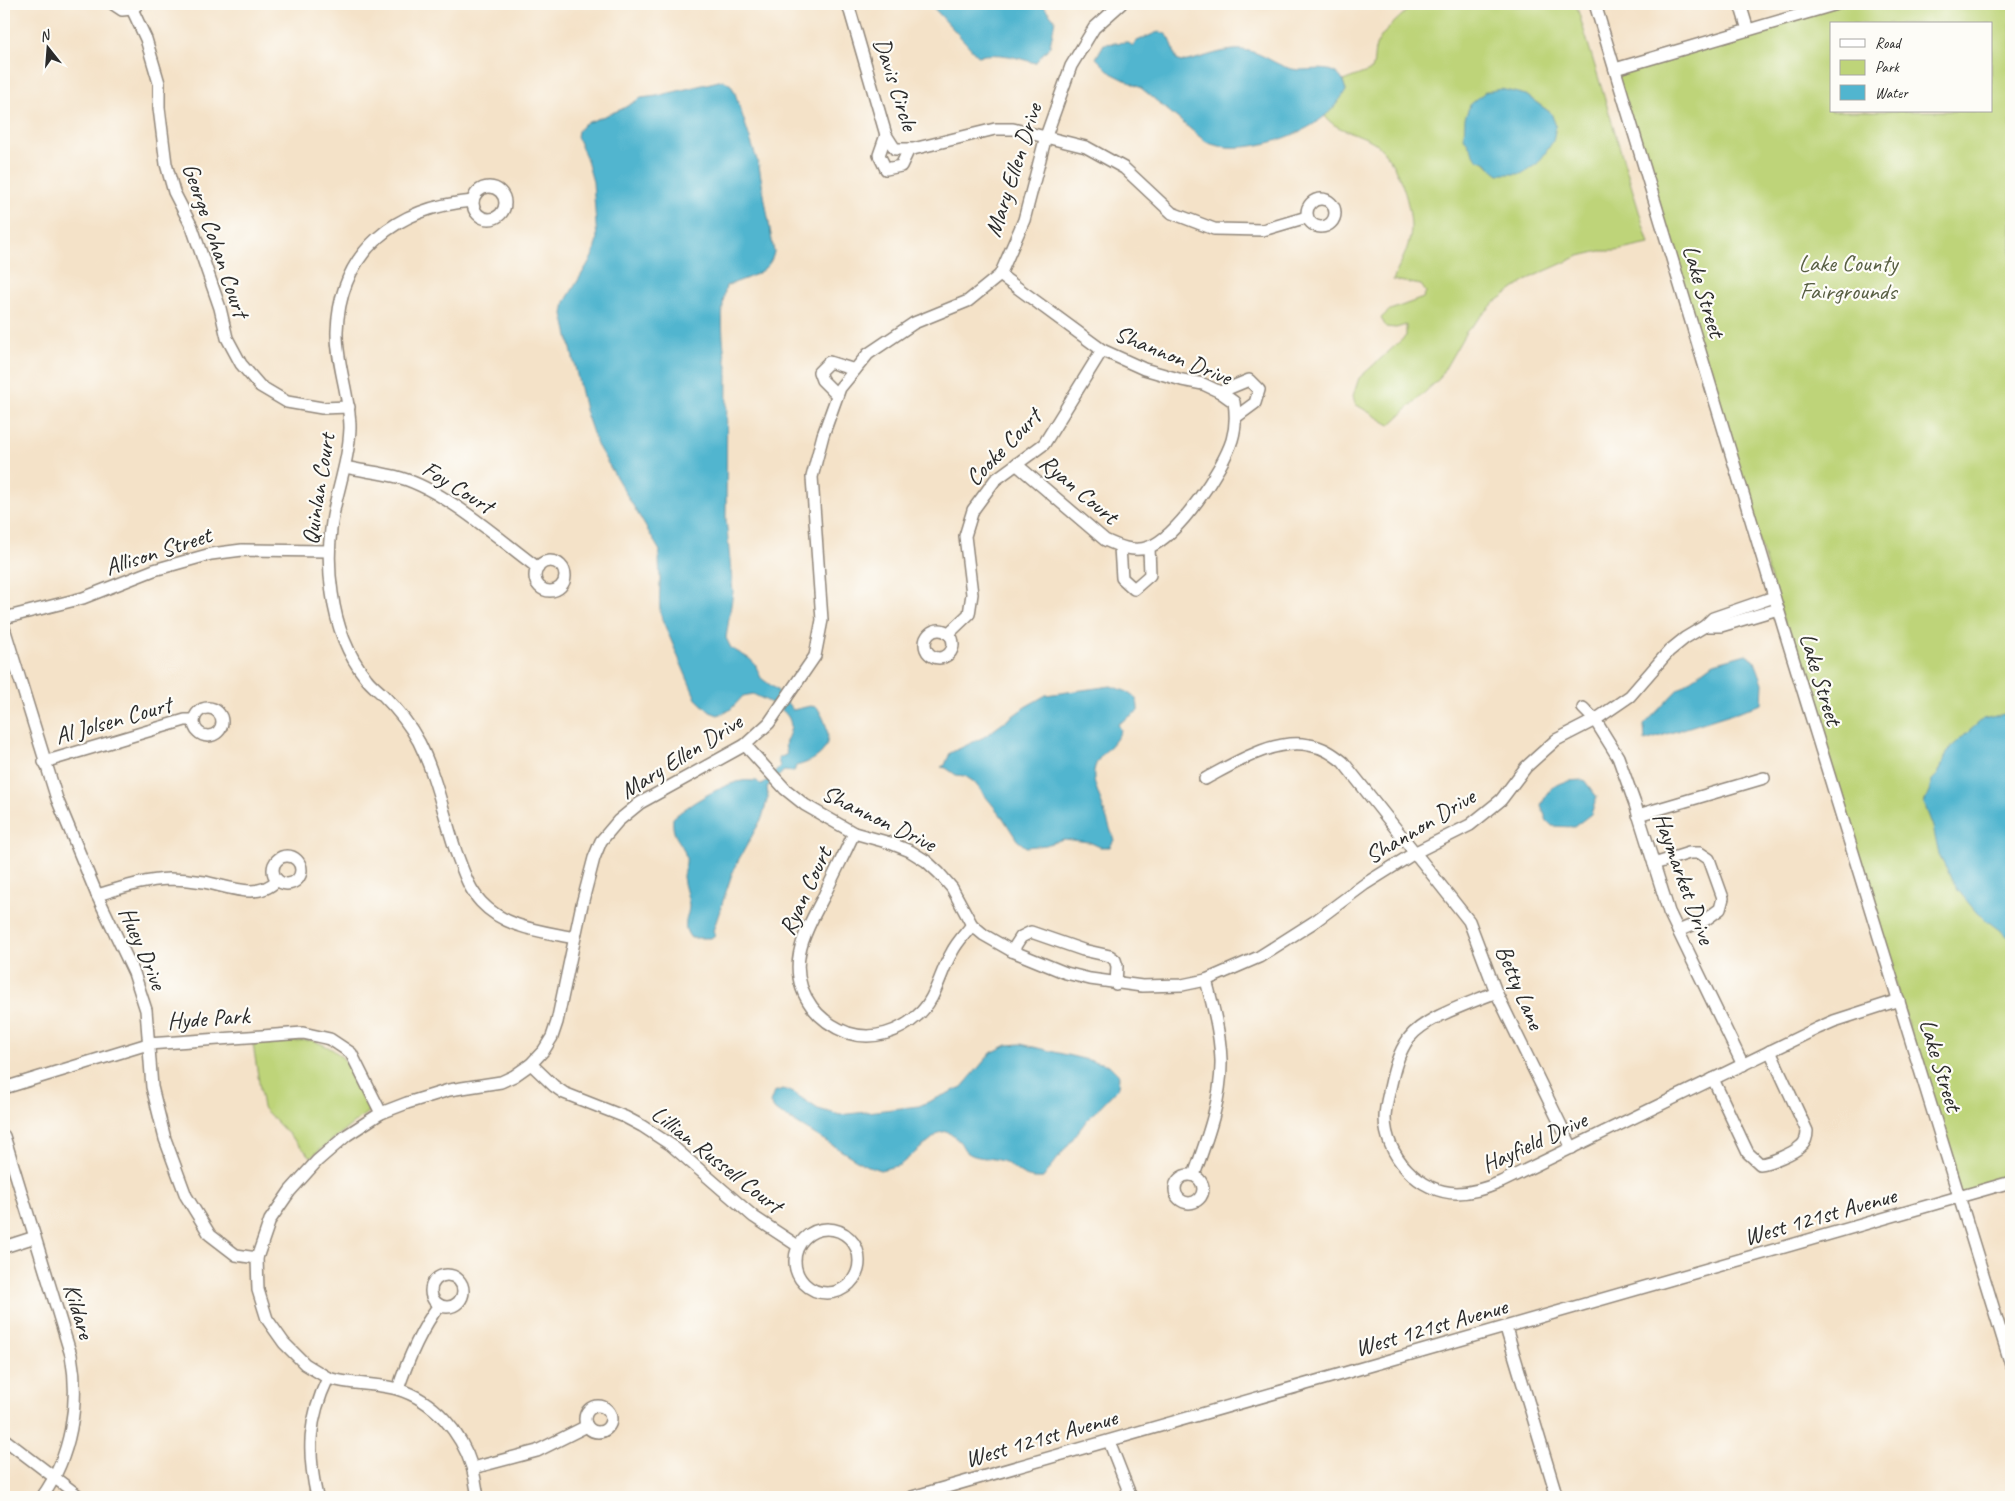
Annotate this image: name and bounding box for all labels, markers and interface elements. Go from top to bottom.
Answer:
north arrow [22,22,72,72]
legend [1830,22,1992,112]
text: N [38,26,53,45]
street label: Davis Circle [867,34,926,136]
text: Road [1875,34,1902,53]
text: Park [1875,58,1900,77]
text: Water [1875,84,1909,103]
street label: Mary Ellen Drive [977,97,1049,240]
street label: George Cohan Court [176,159,257,324]
street label: Lake Street [1676,241,1733,343]
park label: Lake County Fairgrounds [1799,248,1899,306]
street label: Shannon Drive [1110,318,1238,393]
street label: Cooke Court [959,400,1049,492]
street label: Quinlan Court [294,429,342,547]
street label: Ryan Court [1033,447,1126,532]
street label: Foy Court [417,454,502,522]
street label: Allison Street [101,519,217,582]
street label: Lake Street [1793,629,1850,731]
street label: Al Jolsen Court [51,688,177,751]
street label: Mary Ellen Drive [614,705,749,805]
street label: Shannon Drive [817,778,943,859]
street label: Shannon Drive [1359,780,1482,871]
street label: Haymarket Drive [1646,808,1722,950]
street label: Ryan Court [772,840,839,940]
street label: Huey Drive [112,902,175,996]
street label: Betty Lane [1489,940,1552,1036]
street label: Hyde Park [166,1000,252,1036]
street label: Lake Street [1913,1015,1970,1117]
street label: Lillian Russell Court [645,1098,791,1221]
street label: Hayfield Drive [1477,1104,1593,1179]
street label: West 121st Avenue [1740,1179,1902,1252]
street label: Kildare [56,1280,102,1344]
street label: West 121st Avenue [1351,1290,1513,1363]
street label: West 121st Avenue [961,1401,1123,1474]

